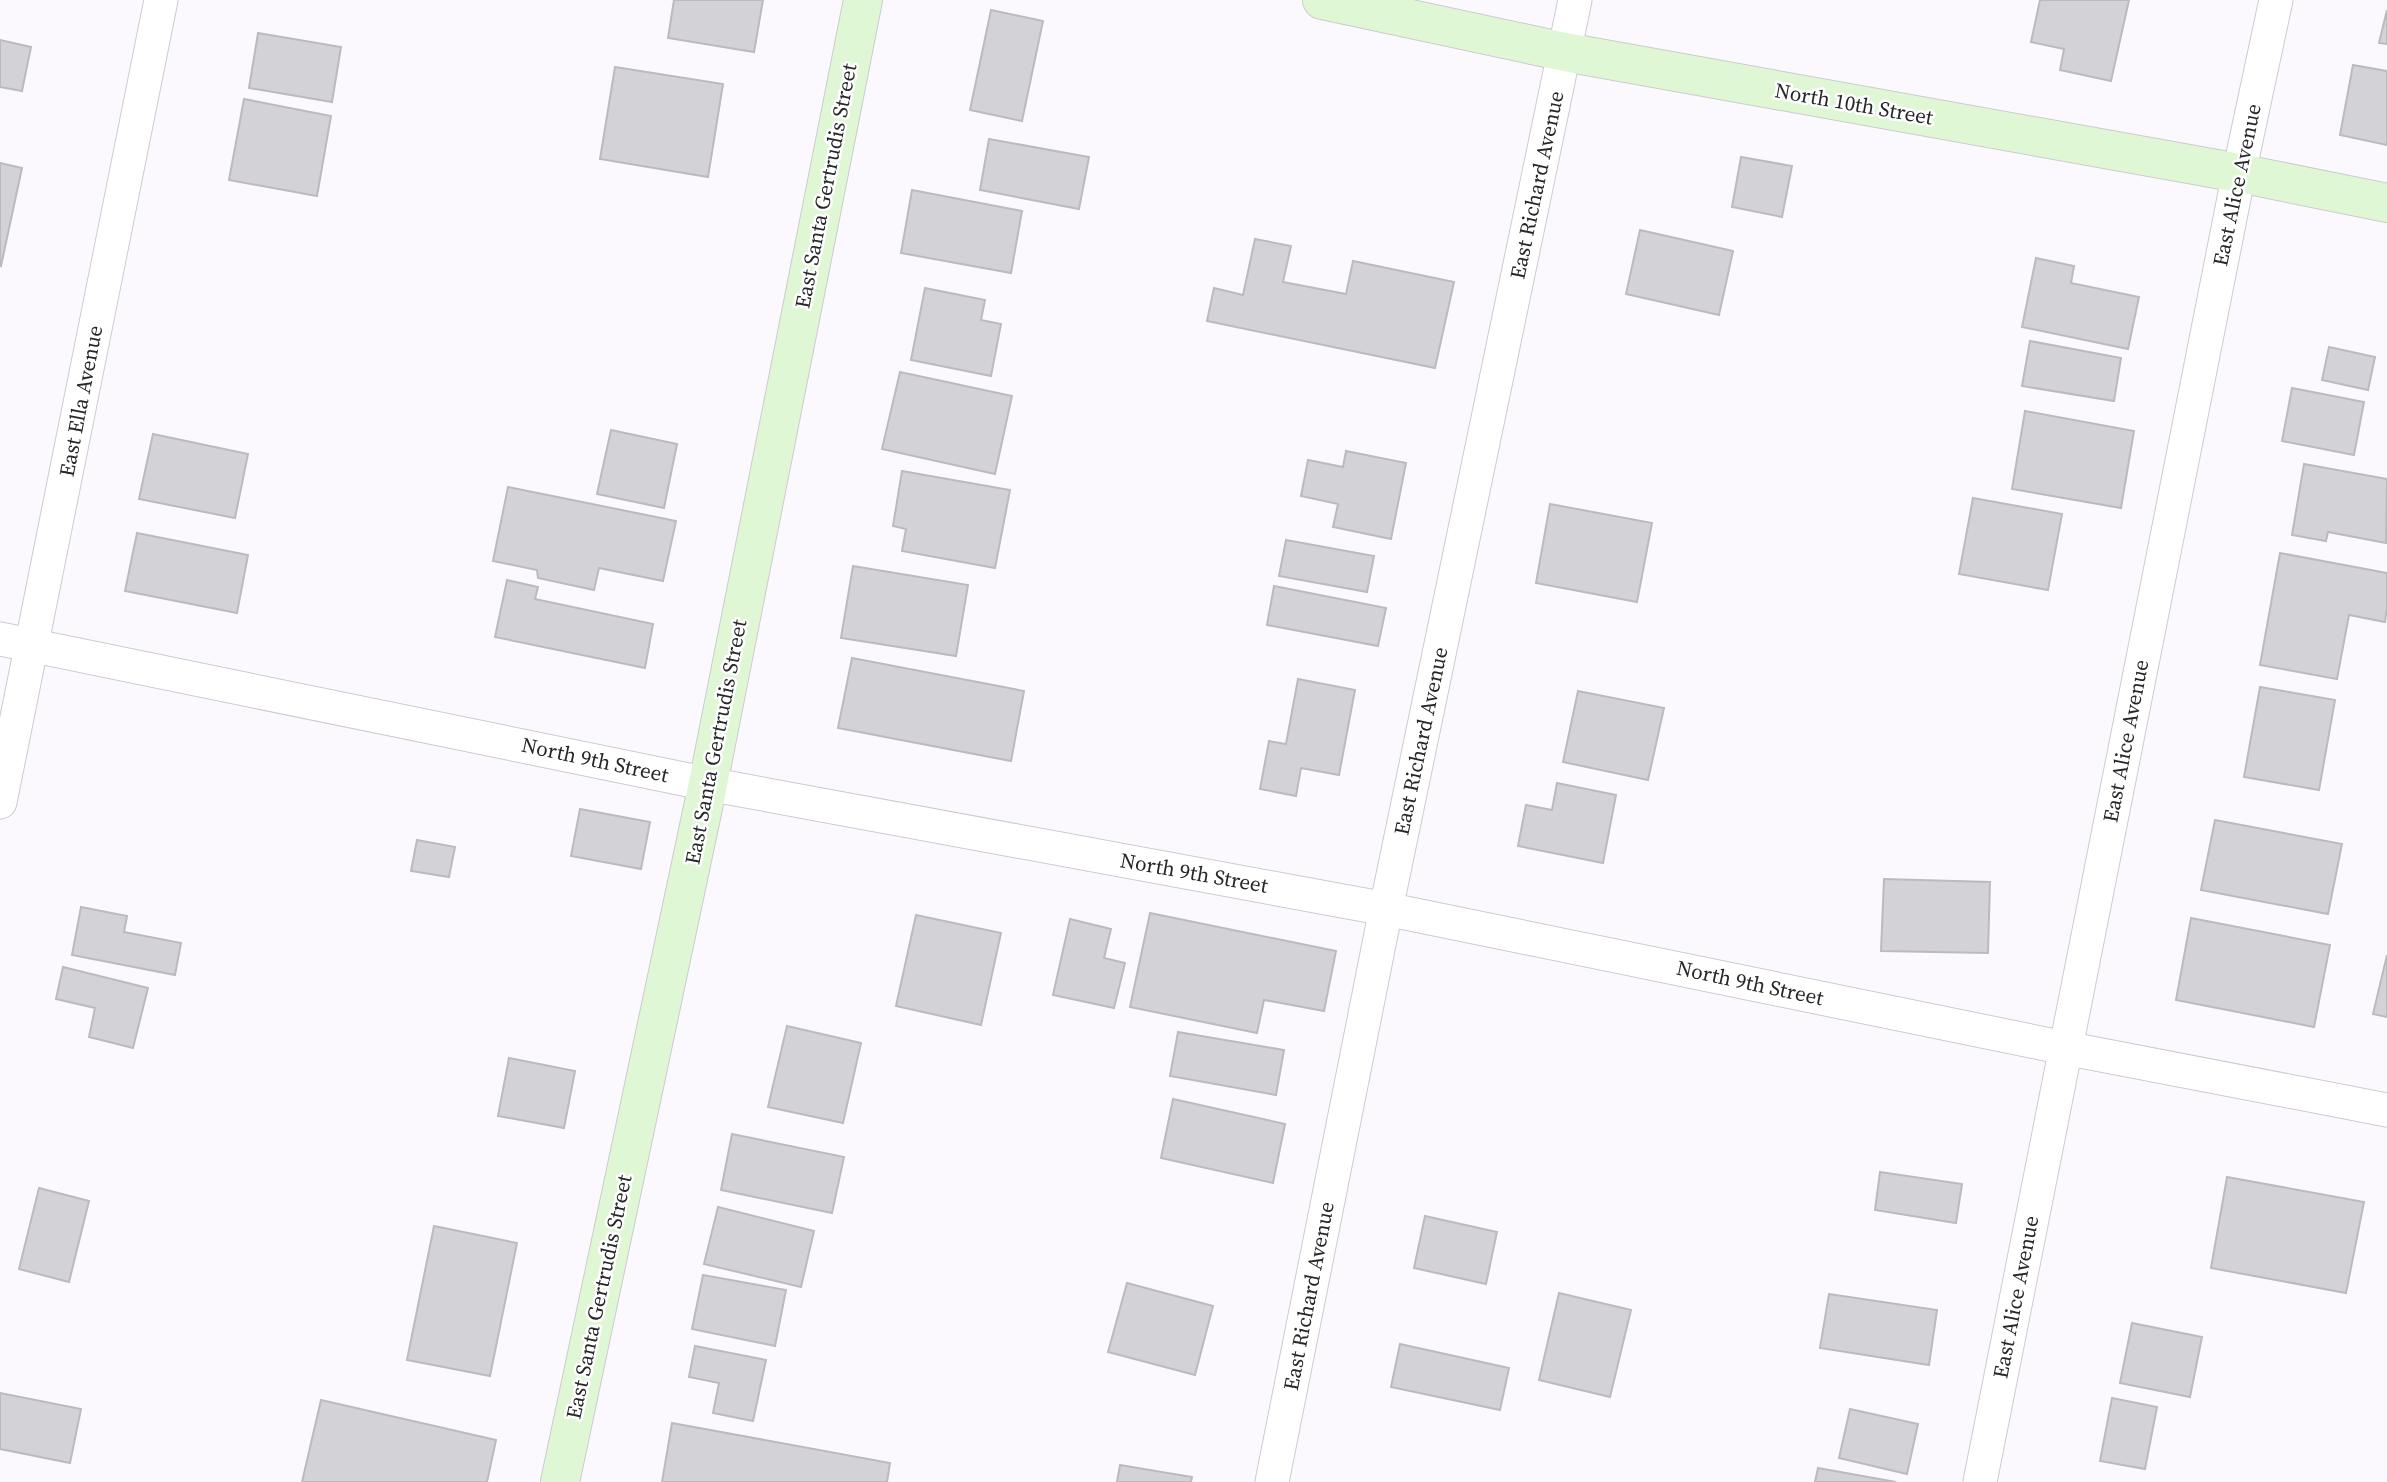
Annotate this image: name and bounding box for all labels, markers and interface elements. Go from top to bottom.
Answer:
street label: East Santa Gertrudis Street [788,61,864,311]
street label: North 10th Street [1773,75,1936,132]
street label: East Richard Avenue [1502,88,1571,282]
street label: East Alice Avenue [2205,101,2268,269]
street label: East Ella Avenue [52,323,109,479]
street label: East Santa Gertrudis Street [678,617,754,867]
street label: East Richard Avenue [1386,644,1455,838]
street label: East Alice Avenue [2095,657,2156,825]
street label: North 9th Street [519,730,671,789]
street label: North 9th Street [1118,845,1270,900]
street label: North 9th Street [1674,953,1826,1012]
street label: East Santa Gertrudis Street [558,1172,639,1422]
street label: East Richard Avenue [1276,1199,1341,1393]
street label: East Alice Avenue [1985,1213,2046,1381]

